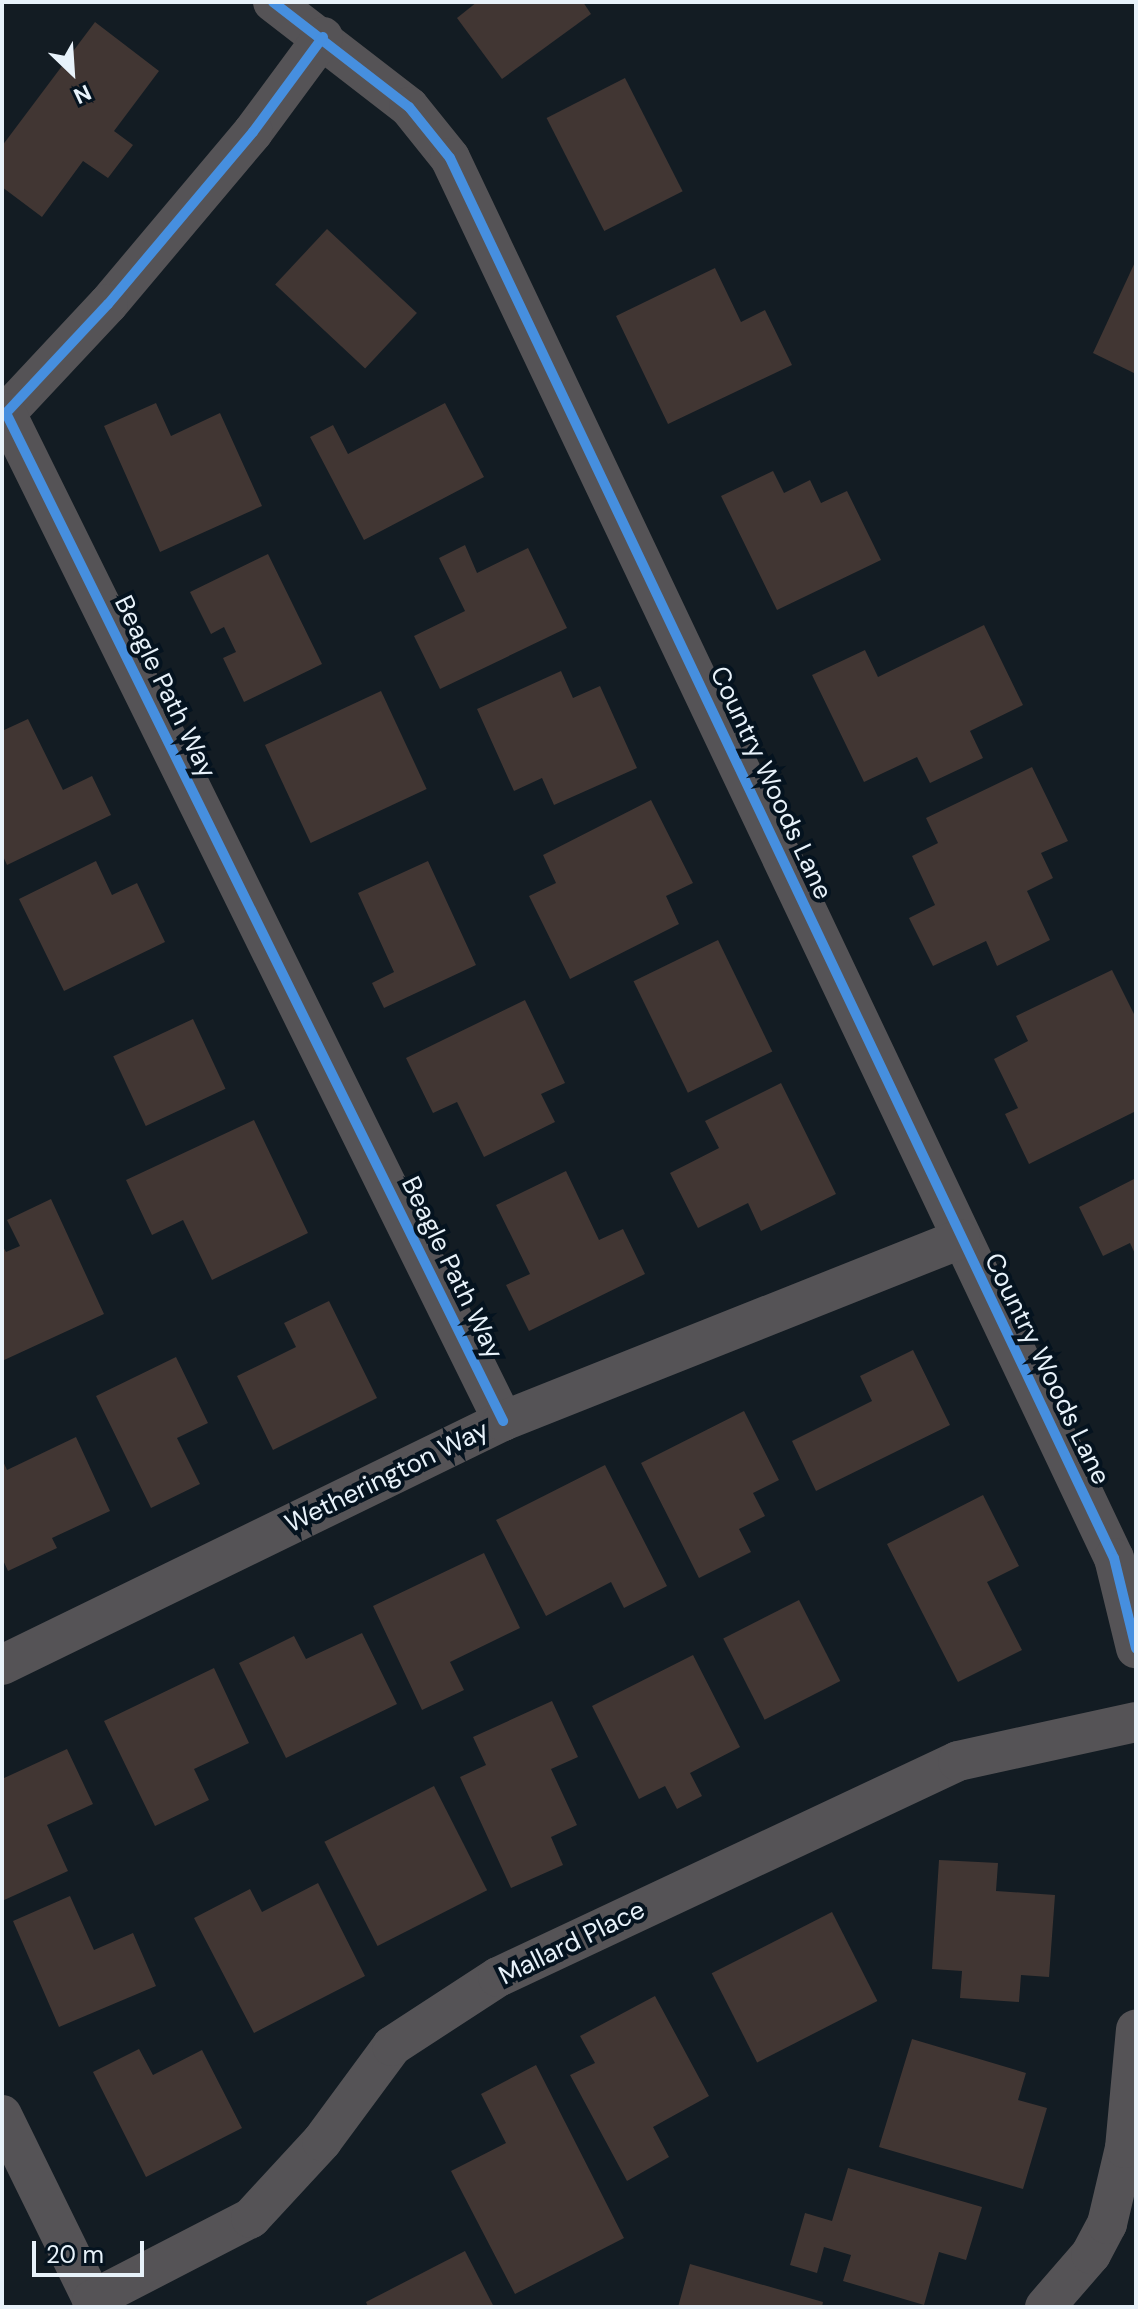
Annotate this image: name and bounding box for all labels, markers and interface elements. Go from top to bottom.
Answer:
north arrow [32,32,112,112]
text: N [69,78,96,111]
street label: Beagle Path Way [107,591,223,783]
street label: Country Woods Lane [703,662,839,904]
street label: Beagle Path Way [394,1172,510,1364]
street label: Country Woods Lane [977,1248,1117,1490]
street label: Wetherington Way [280,1414,494,1540]
street label: Mallard Place [494,1894,650,1992]
scale bar [36,2225,148,2275]
text: 20 m [46,2239,104,2270]

